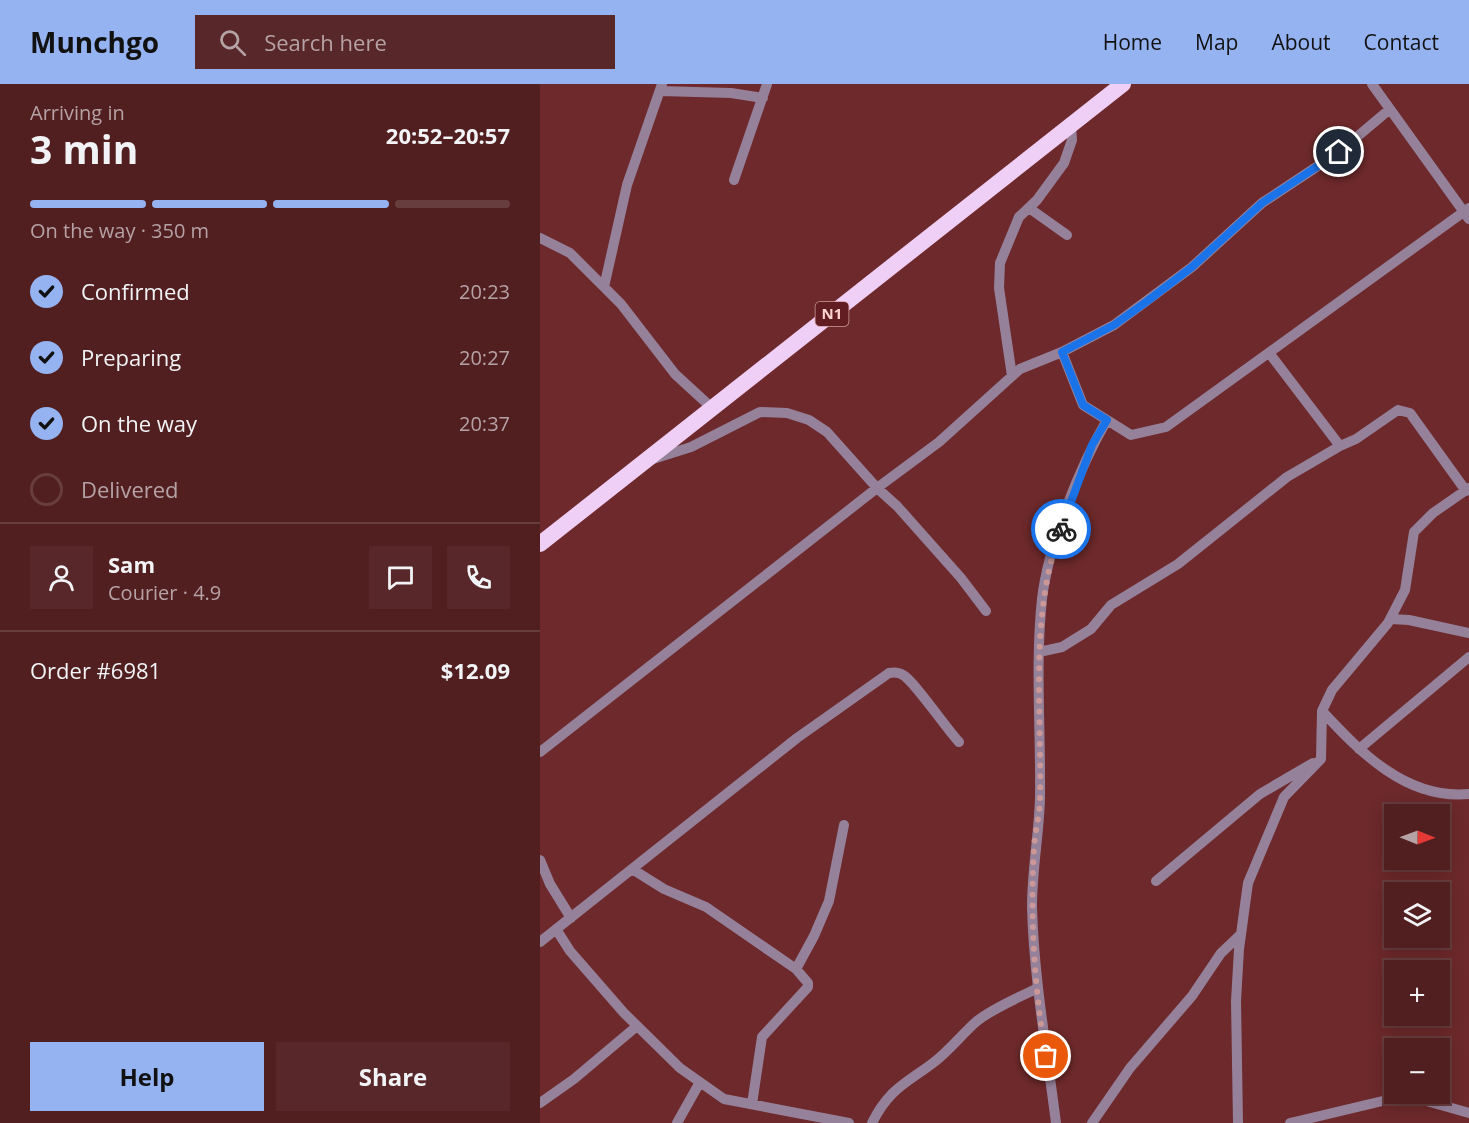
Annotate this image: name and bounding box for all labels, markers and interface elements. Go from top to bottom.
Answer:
search box [195,15,615,69]
text: Munchgo [30,23,159,61]
icon: search [216,26,249,59]
text: Search here [264,27,387,57]
text: Home [1103,28,1162,56]
text: Map [1195,28,1238,56]
text: About [1271,28,1331,56]
text: Contact [1364,28,1439,56]
text: Arriving in [30,99,125,126]
text: 20:52–20:57 [386,120,510,150]
text: 3 min [30,122,138,175]
pin [1313,126,1364,177]
icon: home [1322,135,1355,168]
text: On the way · 350 m [30,217,209,244]
icon: check [30,275,63,308]
text: Confirmed [81,276,190,306]
text: 20:23 [459,278,510,305]
road number: N1 [816,302,848,326]
icon: check [30,341,63,374]
text: Preparing [81,342,181,372]
text: 20:27 [459,344,510,371]
icon: check [30,407,63,440]
text: On the way [81,408,197,438]
text: 20:37 [459,410,510,437]
text: Delivered [81,474,179,504]
courier [1031,499,1091,559]
icon: bike [1045,513,1078,546]
button: person [30,546,93,609]
button: chat [369,546,432,609]
button: phone [447,546,510,609]
text: Sam [108,549,155,579]
text: Courier · 4.9 [108,579,221,606]
text: Order #6981 [30,655,161,685]
text: $12.09 [441,655,510,685]
north arrow [1384,804,1450,870]
map controls [1384,804,1450,1104]
button: layers [1384,882,1450,948]
button: + [1384,960,1450,1026]
pin [1020,1030,1071,1081]
button: − [1384,1038,1450,1104]
icon: bag [1029,1039,1062,1072]
button: Help [30,1042,264,1111]
button: Share [276,1042,510,1111]

